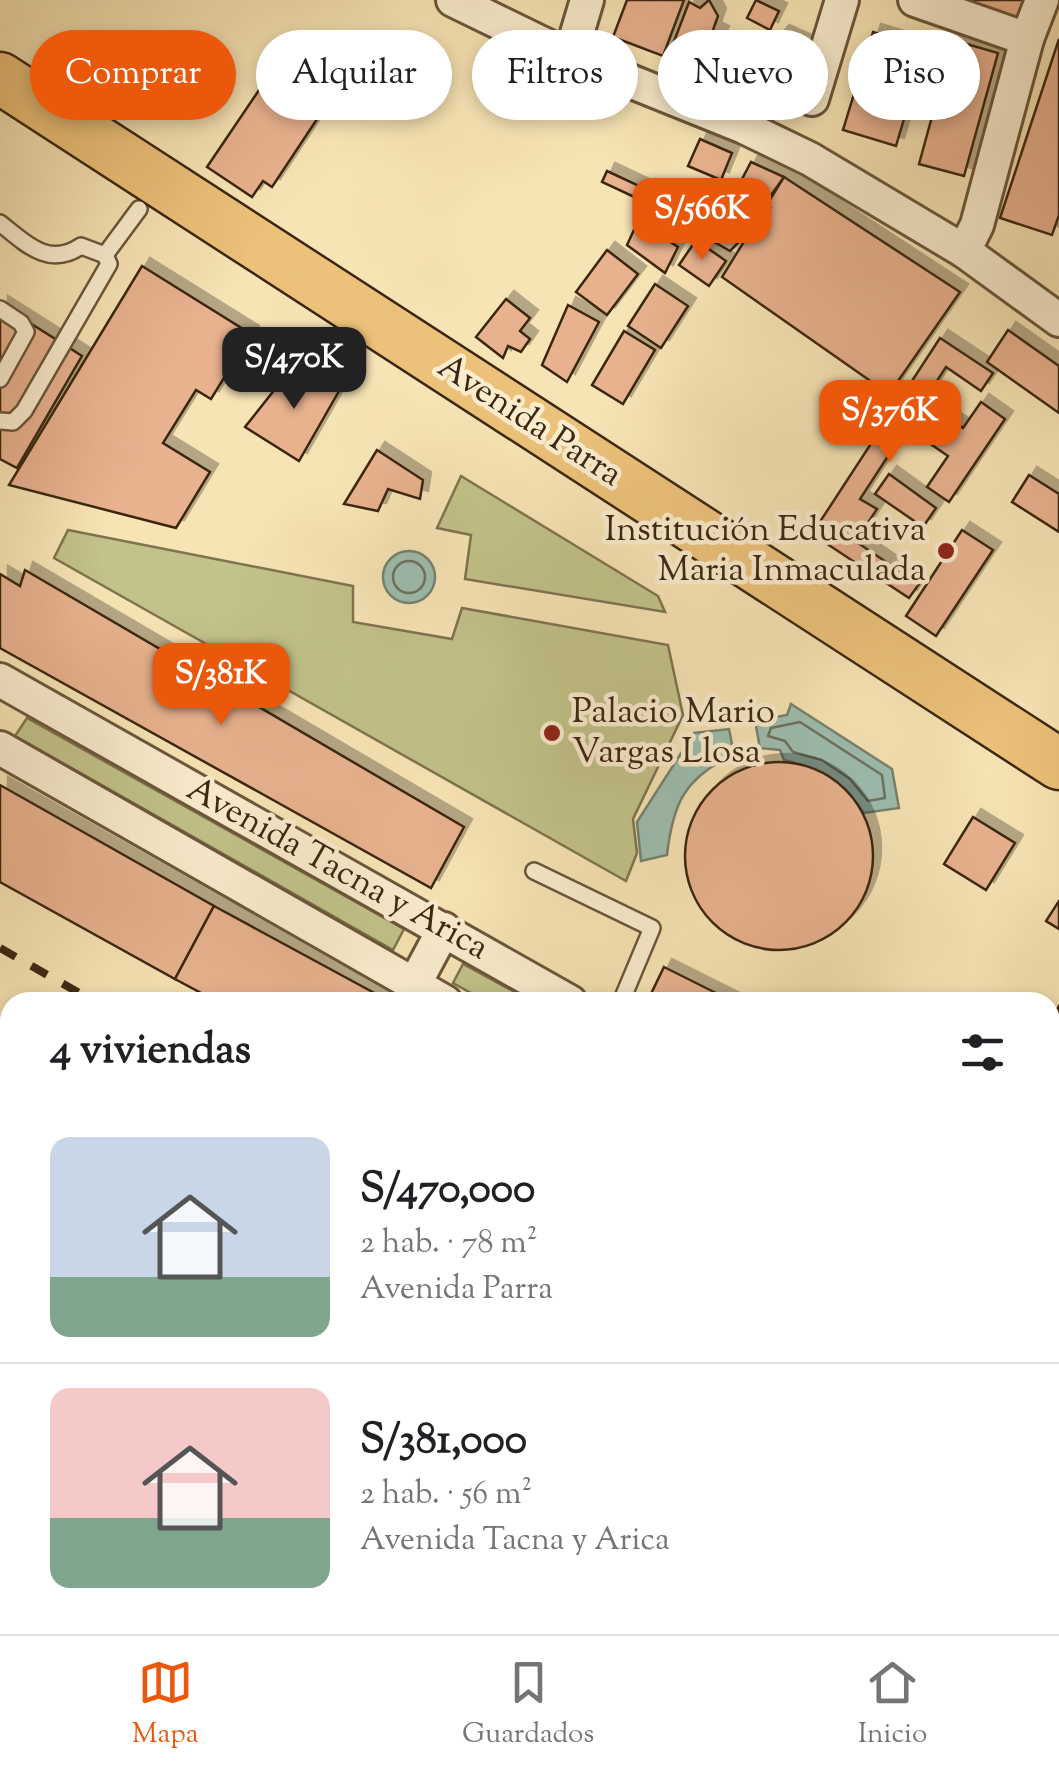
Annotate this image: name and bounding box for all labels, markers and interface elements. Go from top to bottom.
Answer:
chip: Comprar [30,30,236,120]
chip: Alquilar [256,30,452,120]
chip: Filtros [472,30,638,120]
chip: Nuevo [658,30,828,120]
chip: Piso [848,30,980,120]
pin: S/566K [621,178,783,263]
text: S/566K [654,187,750,233]
pin: S/470K [213,327,375,412]
text: S/470K [244,336,344,382]
street label: Avenida Parra [427,343,631,501]
pin: S/376K [809,380,971,465]
text: S/376K [841,389,939,435]
place label: Institución Educativa Maria Inmaculada [605,506,926,597]
marker: Institución Educativa Maria Inmaculada [935,540,957,562]
pin: S/381K [140,643,302,728]
text: S/381K [175,652,267,698]
place label: Palacio Mario Vargas Llosa [572,688,775,779]
marker: Palacio Mario Vargas Llosa [541,722,563,744]
street label: Avenida Tacna y Arica [177,766,497,974]
text: 4 viviendas [50,1022,251,1082]
icon: filters [955,1025,1010,1080]
text: S/470,000 [360,1161,535,1221]
icon: home [130,1177,250,1297]
text: 2 hab. · 78 m² [360,1221,538,1267]
text: Avenida Parra [360,1267,553,1313]
text: S/381,000 [360,1412,527,1472]
icon: home [130,1428,250,1548]
text: 2 hab. · 56 m² [360,1472,532,1518]
text: Avenida Tacna y Arica [360,1518,670,1564]
tab: Mapa [132,1655,199,1755]
tab: Guardados [462,1655,594,1755]
tab: Inicio [858,1655,927,1755]

